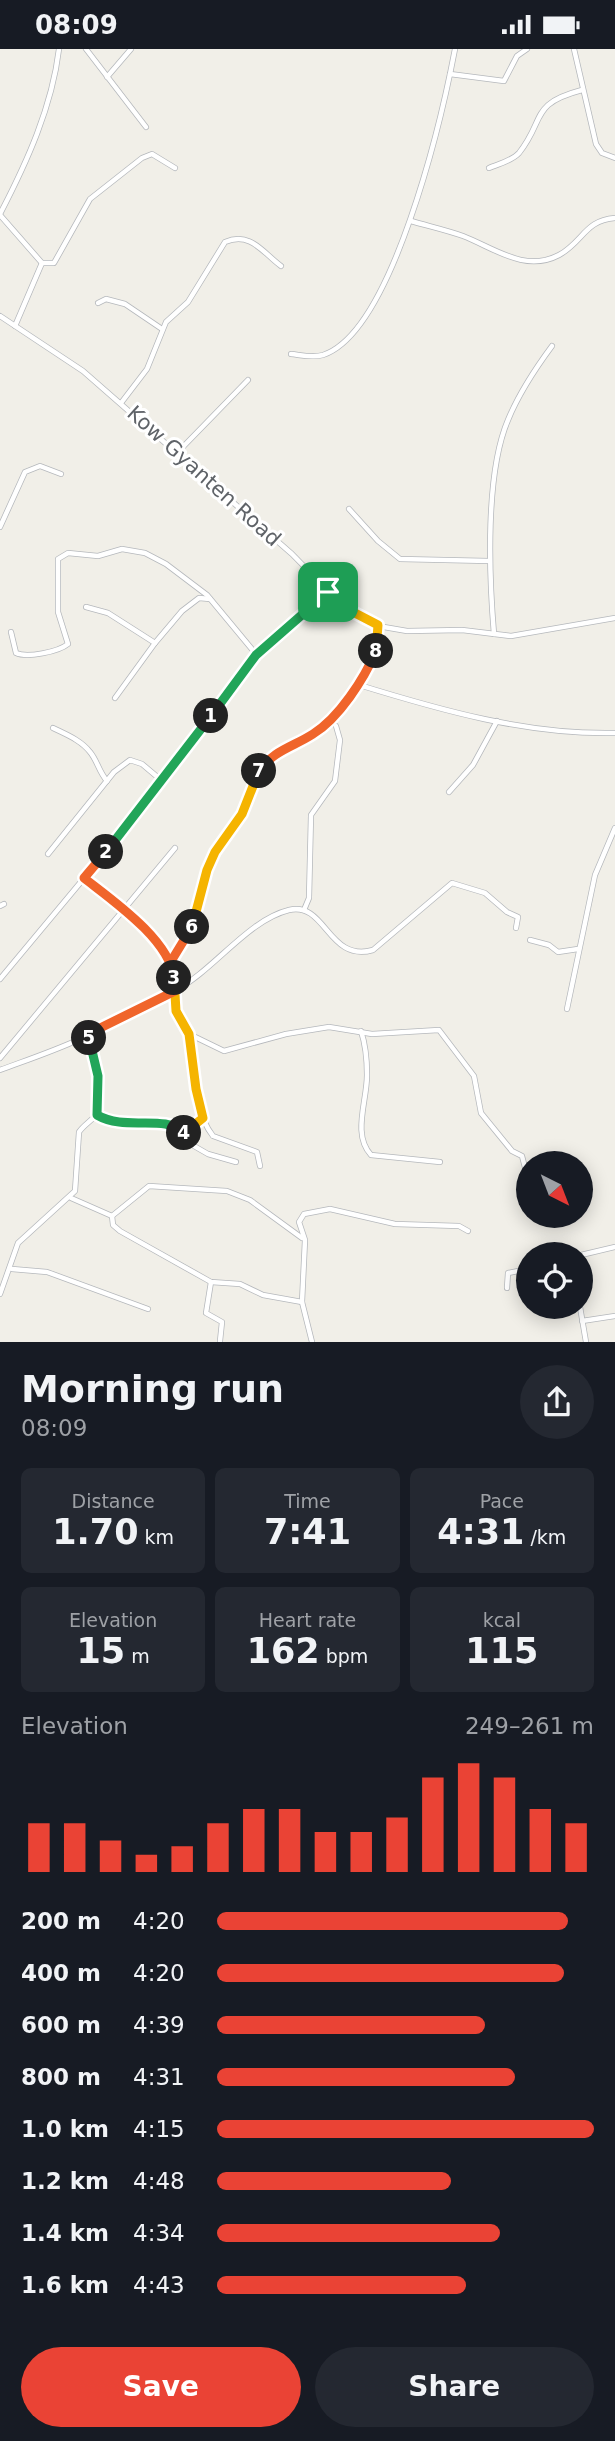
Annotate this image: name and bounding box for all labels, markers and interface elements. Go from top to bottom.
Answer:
text: 08:09 [35,10,118,40]
street label: Kow Gyanten Road [122,401,286,551]
pin [298,562,358,622]
icon: arrive [309,573,347,611]
pin: 8 [358,633,394,669]
text: 8 [369,639,382,661]
pin: 1 [194,699,228,733]
text: 1 [204,704,217,726]
pin: 7 [242,753,276,789]
text: 7 [252,759,265,781]
pin: 2 [88,835,124,869]
text: 2 [99,840,112,862]
pin: 6 [174,909,210,945]
text: 6 [185,915,198,937]
pin: 3 [156,961,192,995]
text: 3 [167,966,180,988]
pin: 5 [72,1021,106,1055]
text: 5 [82,1026,95,1048]
pin: 4 [166,1115,202,1151]
text: 4 [177,1121,190,1143]
north arrow [516,1151,593,1229]
map controls [516,1151,593,1319]
button: locate [516,1242,593,1319]
button: share [520,1365,594,1439]
text: Morning run [21,1367,284,1411]
text: 08:09 [21,1415,87,1441]
text: Distance [72,1490,155,1512]
text: Time [284,1490,331,1512]
text: Pace [480,1490,524,1512]
text: 1.70 [52,1512,139,1552]
text: 7:41 [264,1512,351,1552]
text: 4:31 [437,1512,524,1552]
text: km [139,1526,174,1548]
text: /km [524,1526,566,1548]
text: Elevation [69,1609,157,1631]
text: Heart rate [259,1609,356,1631]
text: kcal [483,1609,521,1631]
text: 15 [77,1631,125,1671]
text: 162 [247,1631,320,1671]
text: 115 [465,1631,538,1671]
text: m [125,1645,150,1667]
text: bpm [320,1645,368,1667]
text: Elevation [21,1713,128,1739]
text: 249–261 m [465,1713,594,1739]
text: 200 m [21,1908,101,1934]
text: 4:20 [133,1908,185,1934]
text: 400 m [21,1960,101,1986]
text: 4:20 [133,1960,185,1986]
text: 600 m [21,2012,101,2038]
text: 4:39 [133,2012,185,2038]
text: 800 m [21,2064,101,2090]
text: 4:31 [133,2064,185,2090]
text: 1.0 km [21,2116,109,2142]
text: 4:15 [133,2116,185,2142]
text: 1.2 km [21,2168,109,2194]
text: 4:48 [133,2168,185,2194]
text: 1.4 km [21,2220,109,2246]
text: 4:34 [133,2220,185,2246]
text: 1.6 km [21,2272,109,2298]
text: 4:43 [133,2272,185,2298]
button: Save [21,2347,301,2427]
button: Share [315,2347,594,2427]

